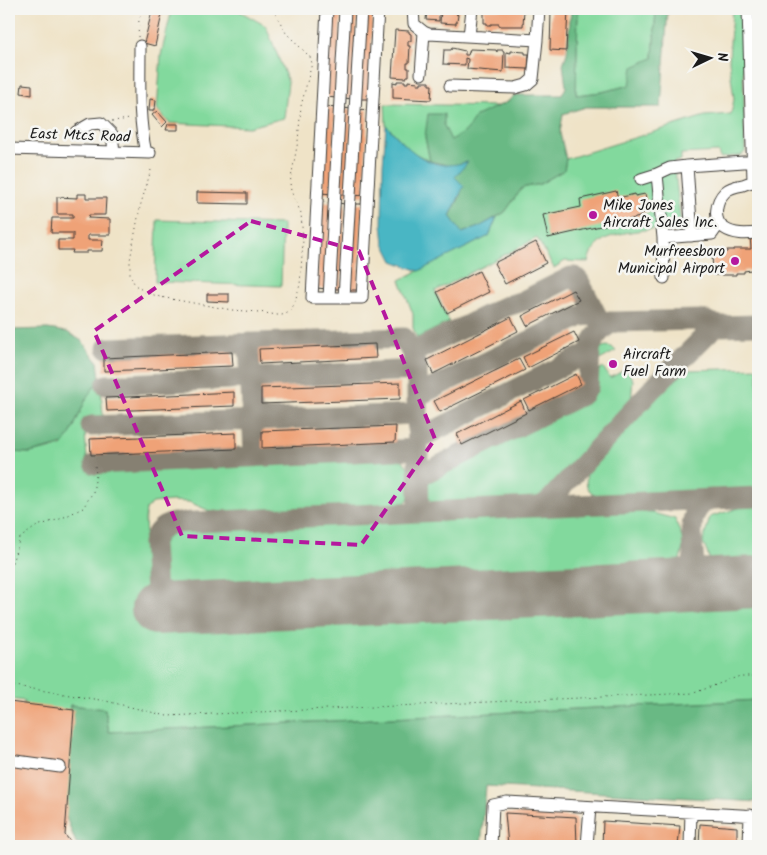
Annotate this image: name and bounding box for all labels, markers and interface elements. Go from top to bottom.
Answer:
north arrow [684,32,734,82]
text: N [711,52,733,62]
street label: East Mtcs Road [29,122,131,150]
place label: Mike Jones Aircraft Sales Inc. [603,194,718,235]
marker: Mike Jones Aircraft Sales Inc. [587,209,599,221]
place label: Murfreesboro Municipal Airport [618,240,725,281]
marker: Murfreesboro Municipal Airport [729,255,741,267]
place label: Aircraft Fuel Farm [623,343,686,384]
marker: Aircraft Fuel Farm [607,358,619,370]

